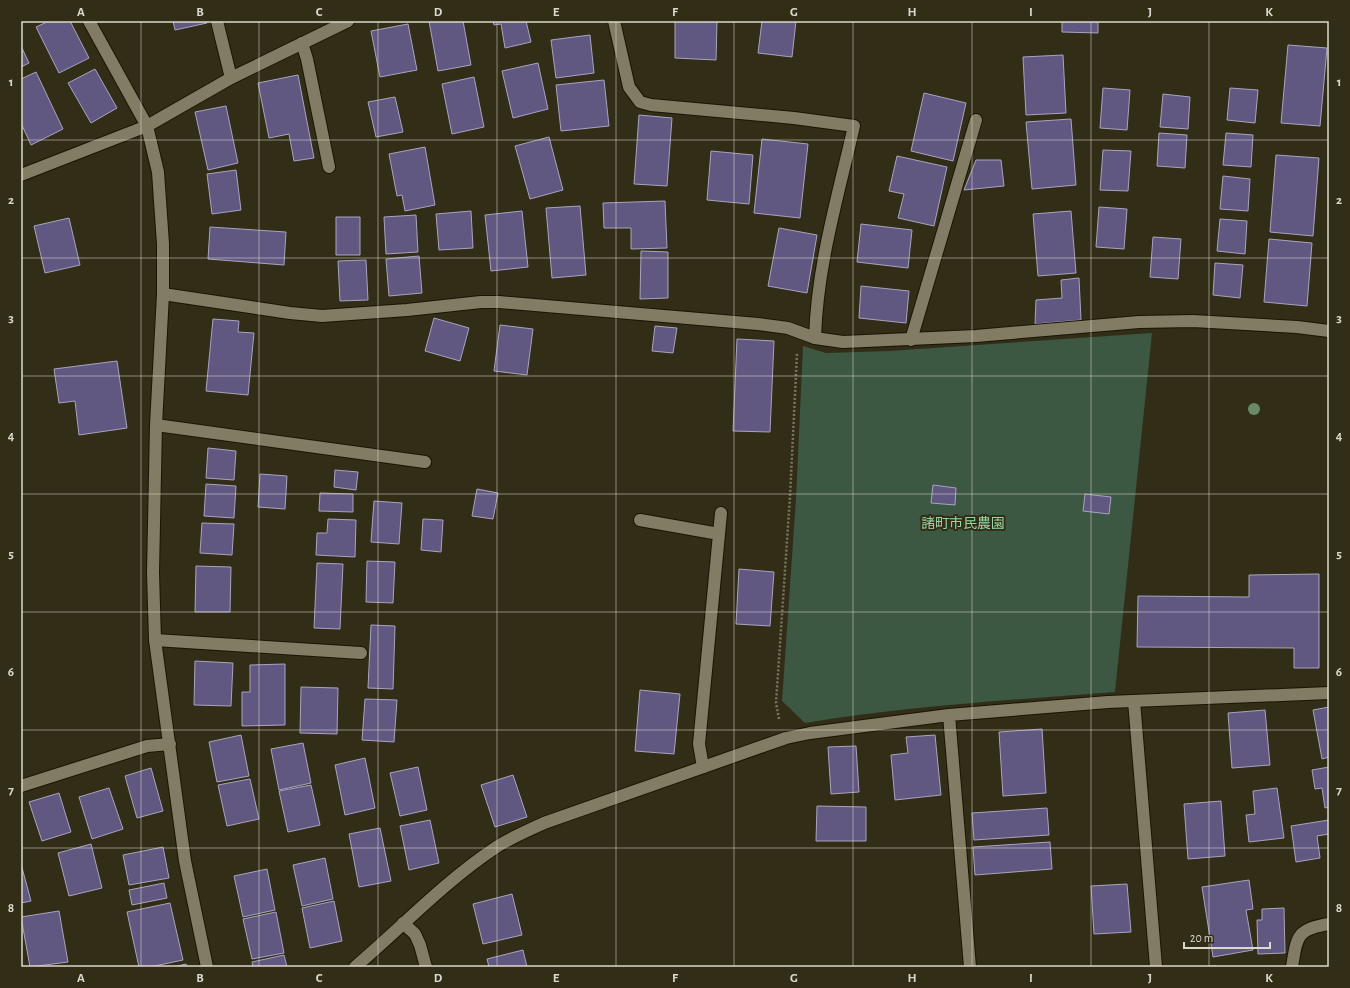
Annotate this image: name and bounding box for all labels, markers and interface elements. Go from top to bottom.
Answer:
text: A [77,6,85,19]
text: B [196,6,204,19]
text: C [316,6,323,19]
text: D [434,6,443,19]
text: E [553,6,560,19]
text: F [672,6,679,19]
text: G [790,6,798,19]
text: H [907,6,917,19]
text: I [1029,6,1033,19]
text: J [1148,6,1152,19]
text: K [1265,6,1273,19]
text: 1 [9,76,13,89]
text: 1 [1337,76,1341,89]
text: 2 [8,194,14,207]
text: 2 [1336,194,1342,207]
text: 3 [8,312,14,325]
text: 3 [1336,312,1342,325]
text: 4 [8,430,15,443]
text: 4 [1336,430,1343,443]
park label: 諸町市民農園 [921,516,1005,531]
text: 5 [8,548,14,561]
text: 5 [1336,548,1342,561]
text: 6 [8,666,14,679]
text: 6 [1336,666,1342,679]
text: 7 [8,784,14,797]
text: 7 [1336,784,1342,797]
text: 8 [8,902,14,915]
text: 8 [1336,902,1342,915]
scale bar [1184,924,1270,950]
text: 20 m [1190,932,1213,944]
text: A [77,972,85,985]
text: B [196,972,204,985]
text: C [316,972,323,985]
text: D [434,972,443,985]
text: E [553,972,560,985]
text: F [672,972,679,985]
text: G [790,972,798,985]
text: H [907,972,917,985]
text: I [1029,972,1033,985]
text: J [1148,972,1152,985]
text: K [1265,972,1273,985]

